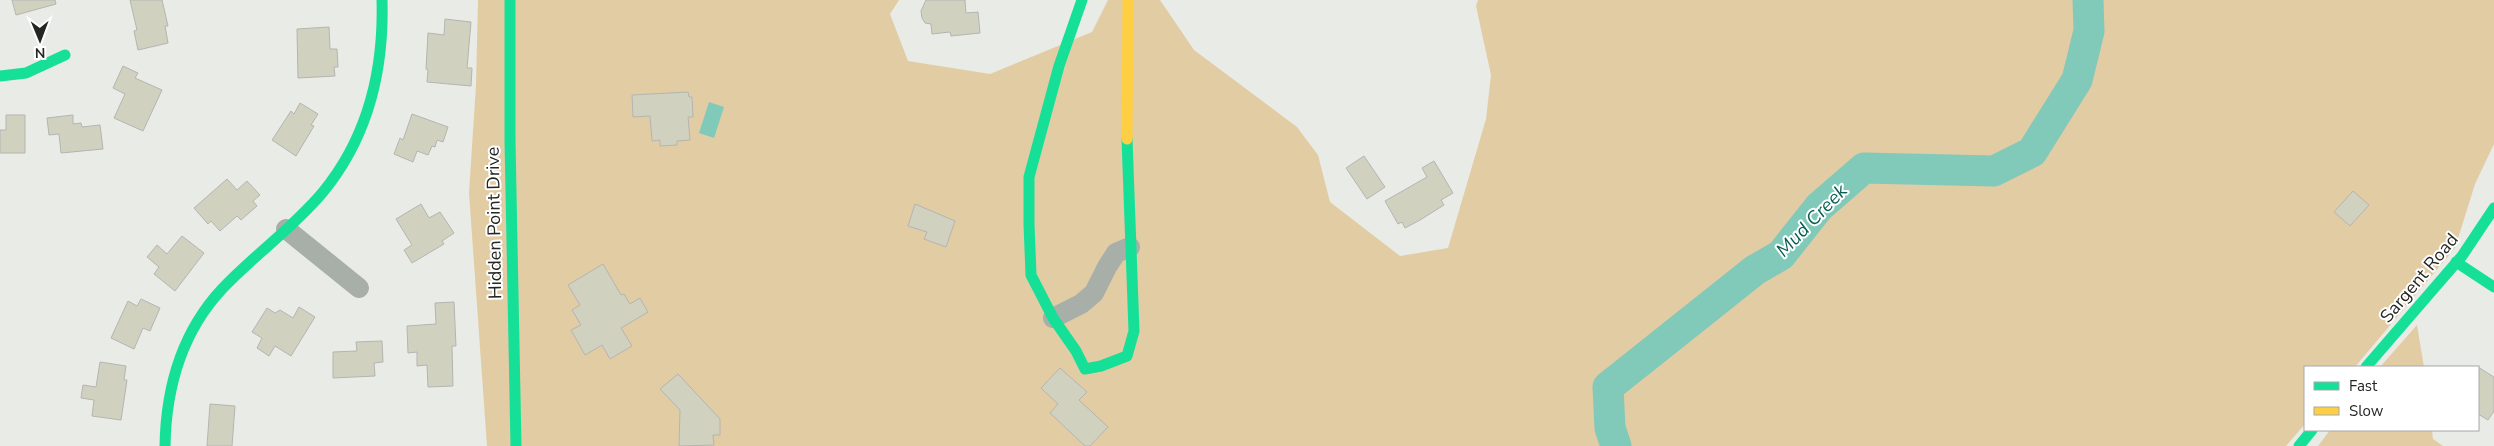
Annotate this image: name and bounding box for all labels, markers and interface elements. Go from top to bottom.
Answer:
north arrow [15,15,65,65]
text: N [35,43,46,62]
street label: Hidden Point Drive [481,147,507,299]
water label: Mud Creek [1770,178,1853,263]
street label: Sargent Road [2374,228,2464,328]
legend [2304,366,2479,431]
text: Fast [2349,376,2378,396]
text: Slow [2349,401,2384,421]

